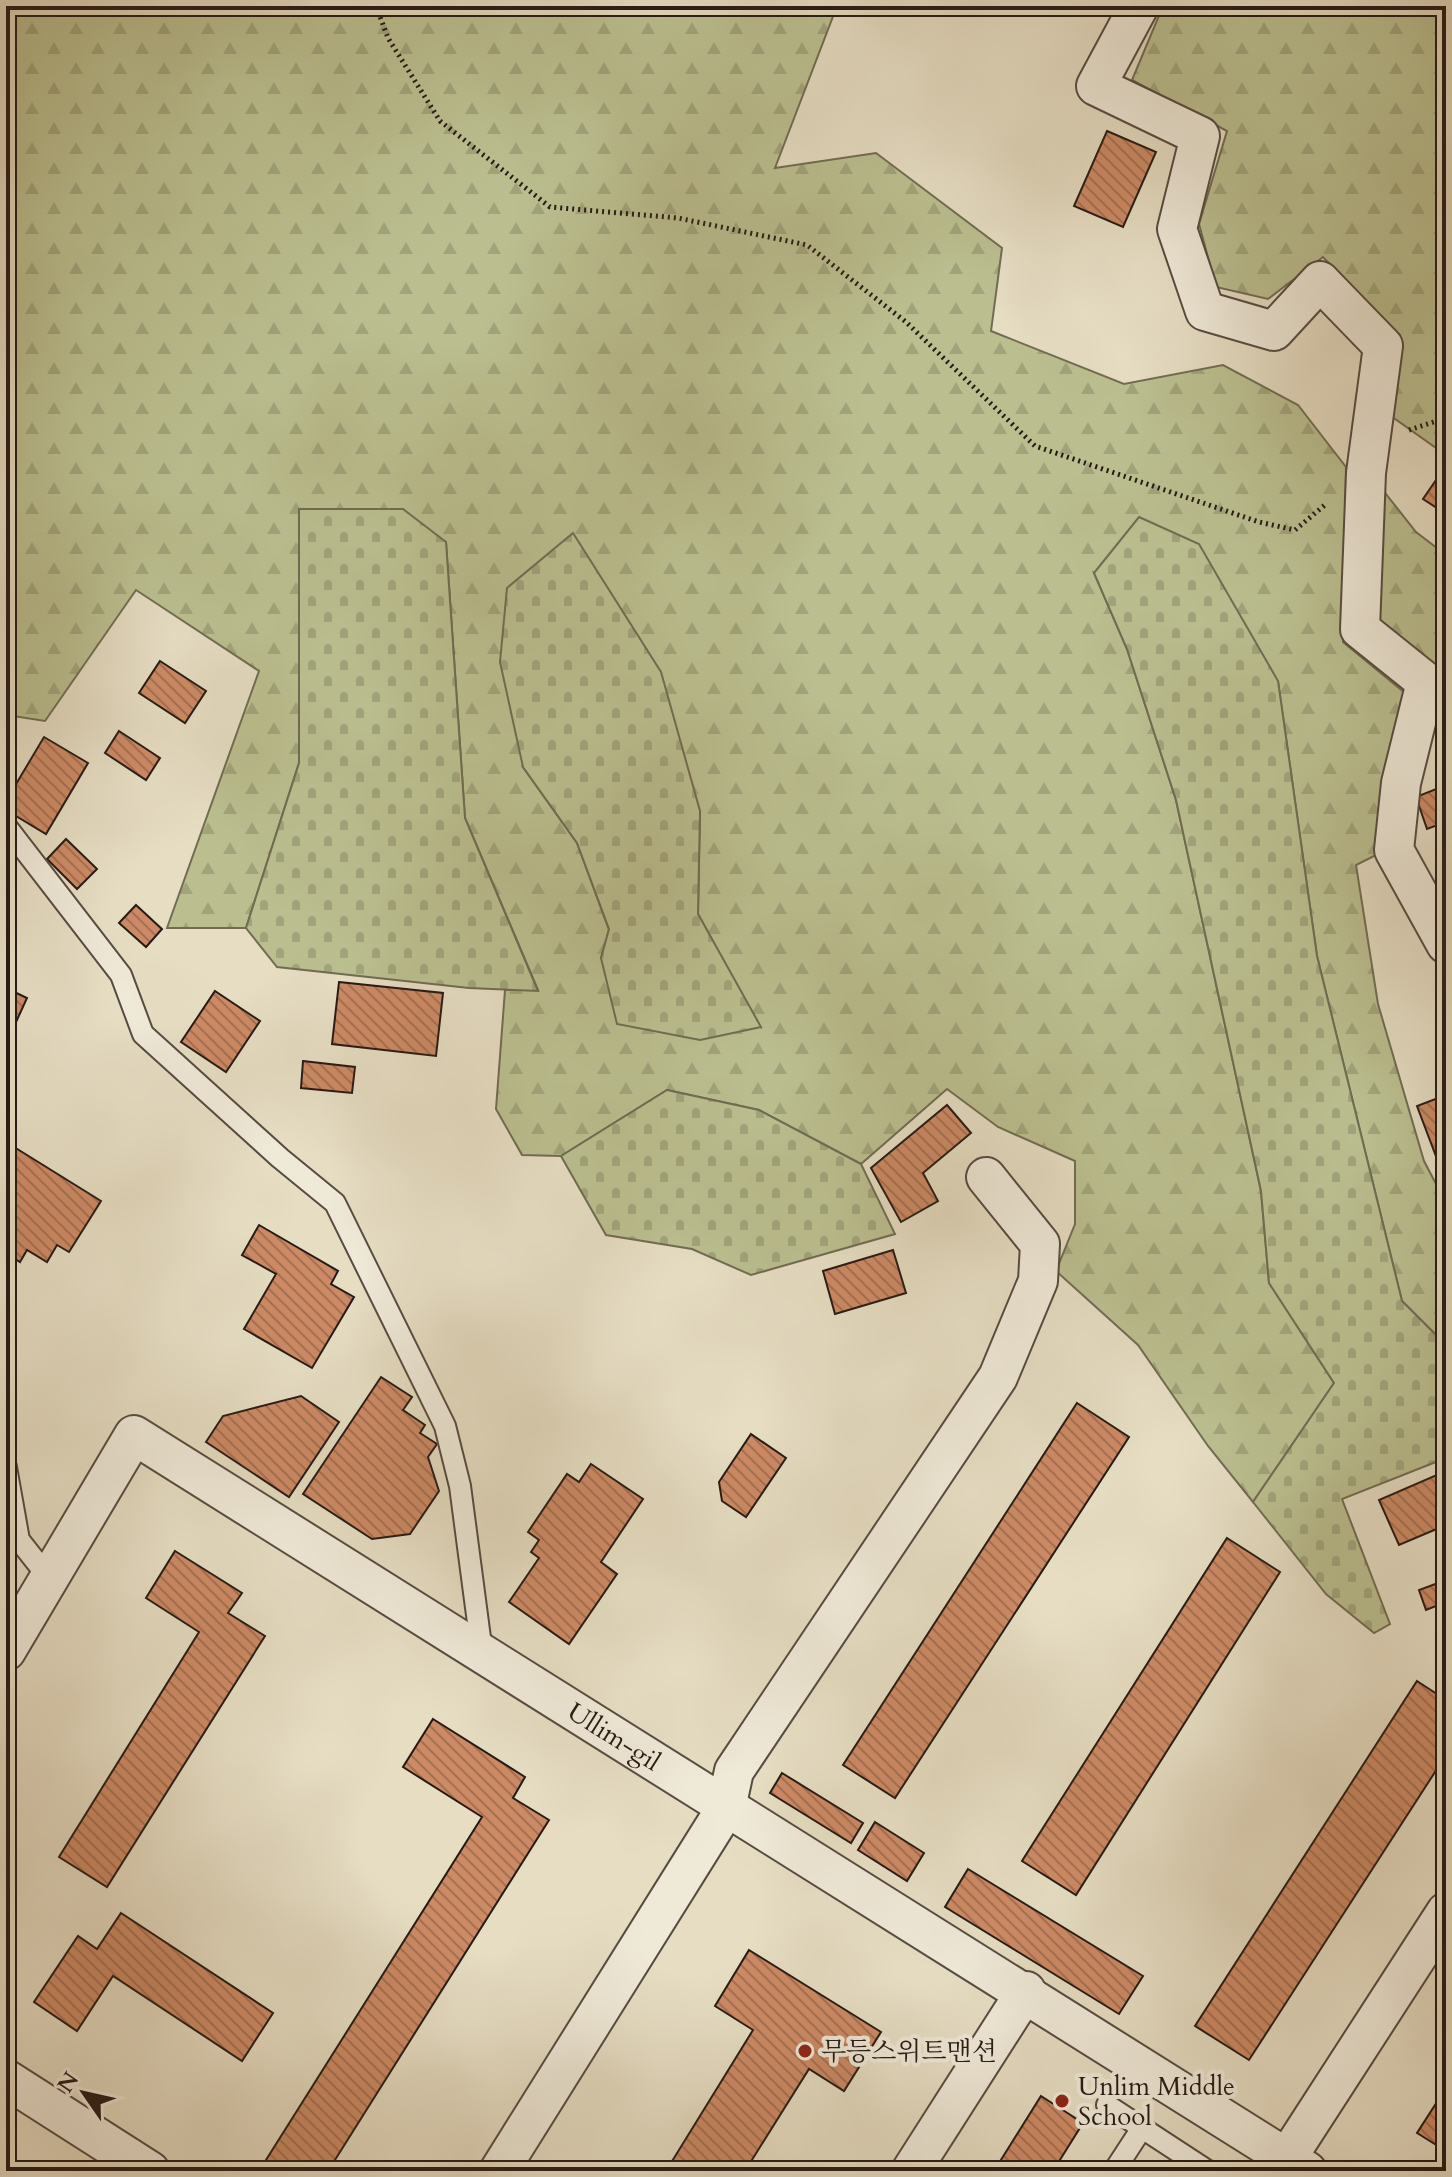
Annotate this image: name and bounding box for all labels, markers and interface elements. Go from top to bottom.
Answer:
street label: Ullim-gil [561,1694,668,1779]
place label: 무등스위트맨션 [821,2034,997,2069]
marker: 무등스위트맨션 [796,2042,814,2060]
north arrow [44,2053,124,2133]
text: N [50,2066,86,2099]
place label: Unlim Middle School [1078,2069,1235,2134]
marker: Unlim Middle School [1053,2092,1071,2110]

